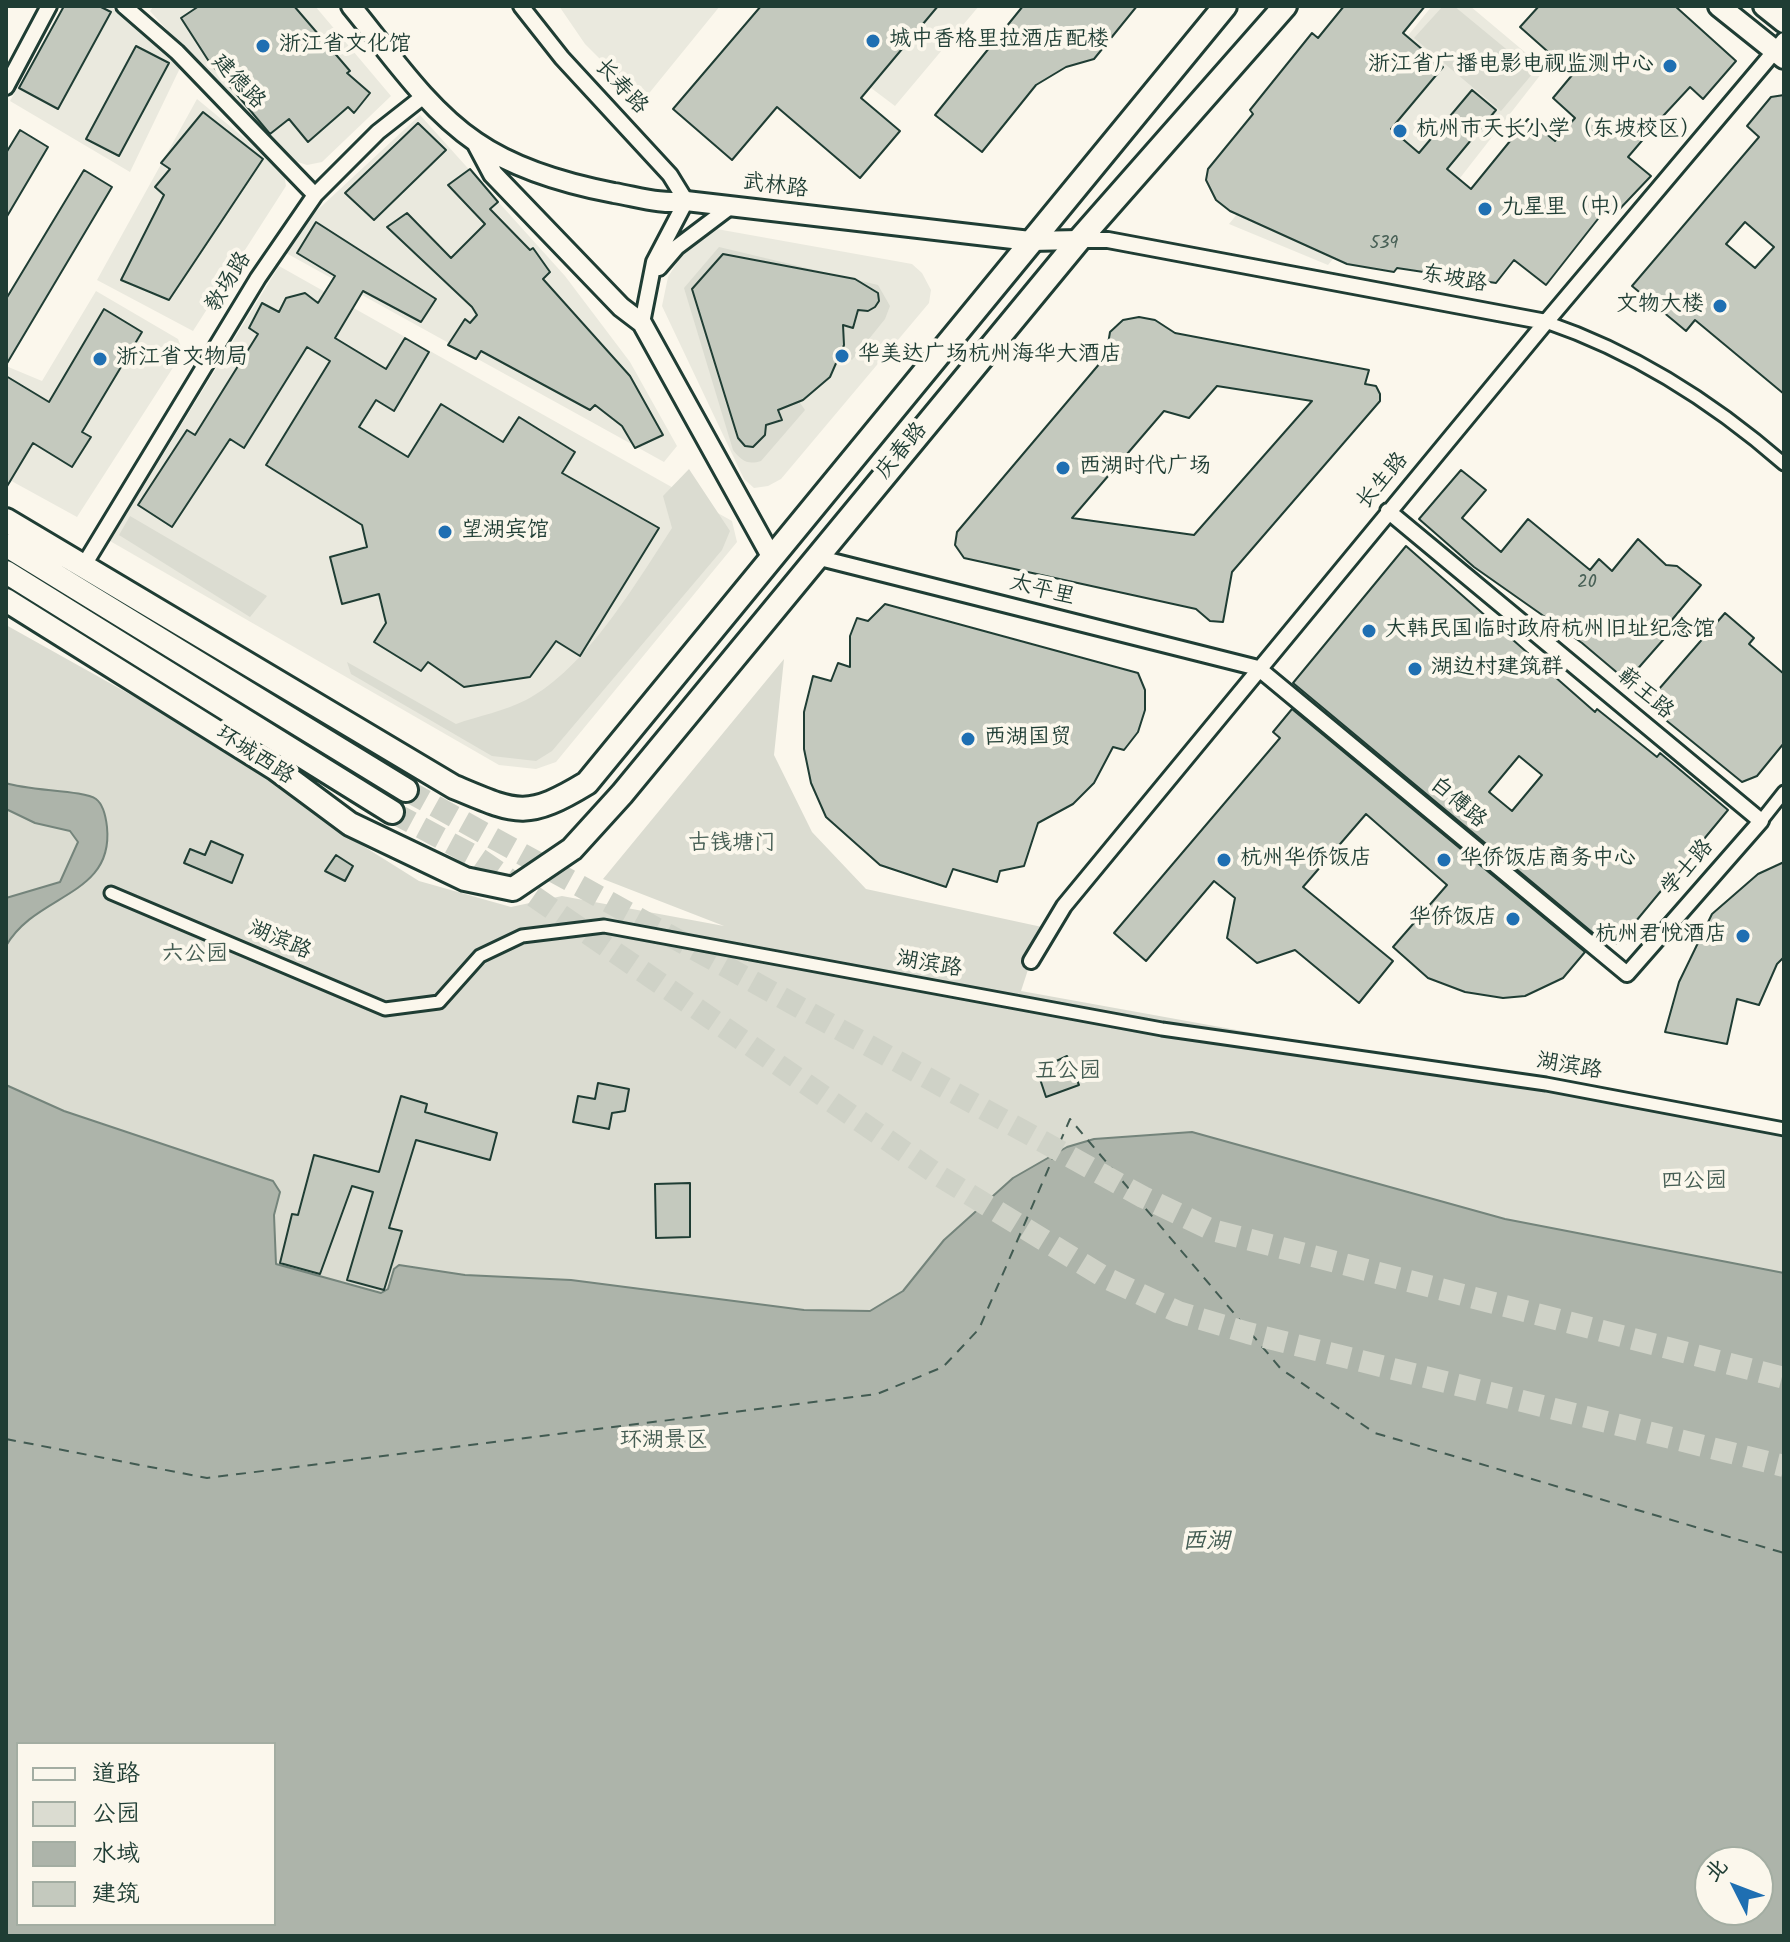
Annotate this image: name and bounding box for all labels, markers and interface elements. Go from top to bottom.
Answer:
place label: 城中香格里拉酒店配楼 [889,28,1109,54]
marker: 城中香格里拉酒店配楼 [864,32,882,50]
place label: 浙江省文化馆 [279,33,411,59]
marker: 浙江省文化馆 [254,37,272,55]
street label: 建德路 [205,50,269,116]
place label: 浙江省广播电影电视监测中心 [1368,53,1654,79]
street label: 长寿路 [588,55,652,121]
marker: 浙江省广播电影电视监测中心 [1661,57,1679,75]
place label: 杭州市天长小学（东坡校区） [1416,118,1702,144]
marker: 杭州市天长小学（东坡校区） [1391,122,1409,140]
street label: 武林路 [741,171,809,205]
place label: 九星里（中） [1501,196,1633,222]
marker: 九星里（中） [1476,200,1494,218]
house number: 539 [1370,234,1398,256]
street label: 教场路 [201,248,259,318]
street label: 东坡路 [1419,262,1489,300]
place label: 文物大楼 [1616,293,1704,319]
marker: 文物大楼 [1711,297,1729,315]
place label: 华美达广场杭州海华大酒店 [858,343,1122,369]
place label: 浙江省文物局 [116,346,248,372]
marker: 华美达广场杭州海华大酒店 [833,347,851,365]
marker: 浙江省文物局 [91,350,109,368]
street label: 庆春路 [872,418,934,486]
street label: 长生路 [1353,448,1415,516]
place label: 西湖时代广场 [1079,455,1211,481]
marker: 西湖时代广场 [1054,459,1072,477]
place label: 望湖宾馆 [461,519,549,545]
marker: 望湖宾馆 [436,523,454,541]
street label: 太平里 [1007,571,1077,613]
house number: 20 [1577,573,1597,595]
place label: 大韩民国临时政府杭州旧址纪念馆 [1385,618,1715,644]
marker: 大韩民国临时政府杭州旧址纪念馆 [1360,622,1378,640]
place label: 湖边村建筑群 [1431,656,1563,682]
marker: 湖边村建筑群 [1406,660,1424,678]
street label: 蕲王路 [1610,664,1678,726]
street label: 环城西路 [210,722,298,792]
place label: 西湖国贸 [984,726,1072,752]
marker: 西湖国贸 [959,730,977,748]
street label: 白傅路 [1423,773,1491,835]
park label: 古钱塘门 [688,832,776,858]
street label: 学士路 [1657,835,1721,903]
place label: 杭州华侨饭店 [1240,847,1372,873]
place label: 华侨饭店商务中心 [1460,847,1636,873]
marker: 杭州华侨饭店 [1215,851,1233,869]
marker: 华侨饭店商务中心 [1435,851,1453,869]
place label: 华侨饭店 [1409,906,1497,932]
marker: 华侨饭店 [1504,910,1522,928]
street label: 湖滨路 [243,917,315,967]
place label: 杭州君悦酒店 [1595,923,1727,949]
marker: 杭州君悦酒店 [1734,927,1752,945]
park label: 六公园 [162,943,228,969]
street label: 湖滨路 [894,947,964,985]
street label: 湖滨路 [1534,1049,1604,1087]
park label: 五公园 [1035,1060,1101,1086]
park label: 四公园 [1661,1170,1727,1196]
park label: 环湖景区 [620,1429,708,1455]
water label: 西湖 [1182,1530,1230,1558]
legend [16,1742,276,1926]
text: 道路 [92,1755,140,1794]
text: 公园 [92,1795,140,1834]
text: 水域 [92,1835,140,1874]
north arrow [1694,1846,1774,1926]
text: 北 [1697,1851,1738,1891]
text: 建筑 [92,1875,140,1914]

